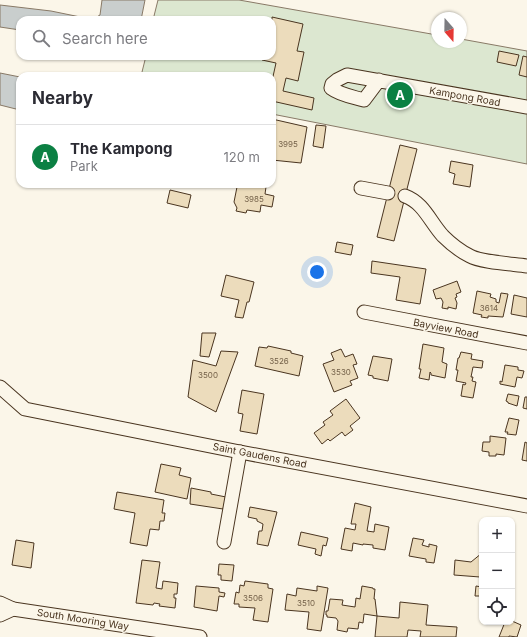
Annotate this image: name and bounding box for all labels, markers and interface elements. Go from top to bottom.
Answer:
north arrow [431,12,467,48]
search box [16,16,276,60]
icon: search [30,27,52,49]
text: Search here [62,29,148,48]
pin: A [387,80,413,110]
street label: Kampong Road [428,84,502,108]
text: Nearby [32,88,93,108]
text: The Kampong [70,139,173,158]
house number: 3995 [278,139,298,149]
text: A [40,149,50,165]
text: 120 m [224,149,260,165]
text: Park [70,158,98,174]
house number: 3985 [244,194,264,204]
your location [307,262,327,282]
house number: 3614 [480,303,498,313]
street label: Bayview Road [412,316,480,340]
house number: 3526 [269,356,289,366]
house number: 3530 [331,367,351,377]
house number: 3500 [198,370,218,380]
street label: Saint Gaudens Road [212,440,308,470]
map controls [479,517,515,625]
button: + [479,517,515,553]
button: − [479,553,515,589]
button: locate [479,589,515,625]
house number: 3506 [243,593,263,603]
house number: 3510 [297,598,315,608]
street label: South Mooring Way [36,606,130,632]

